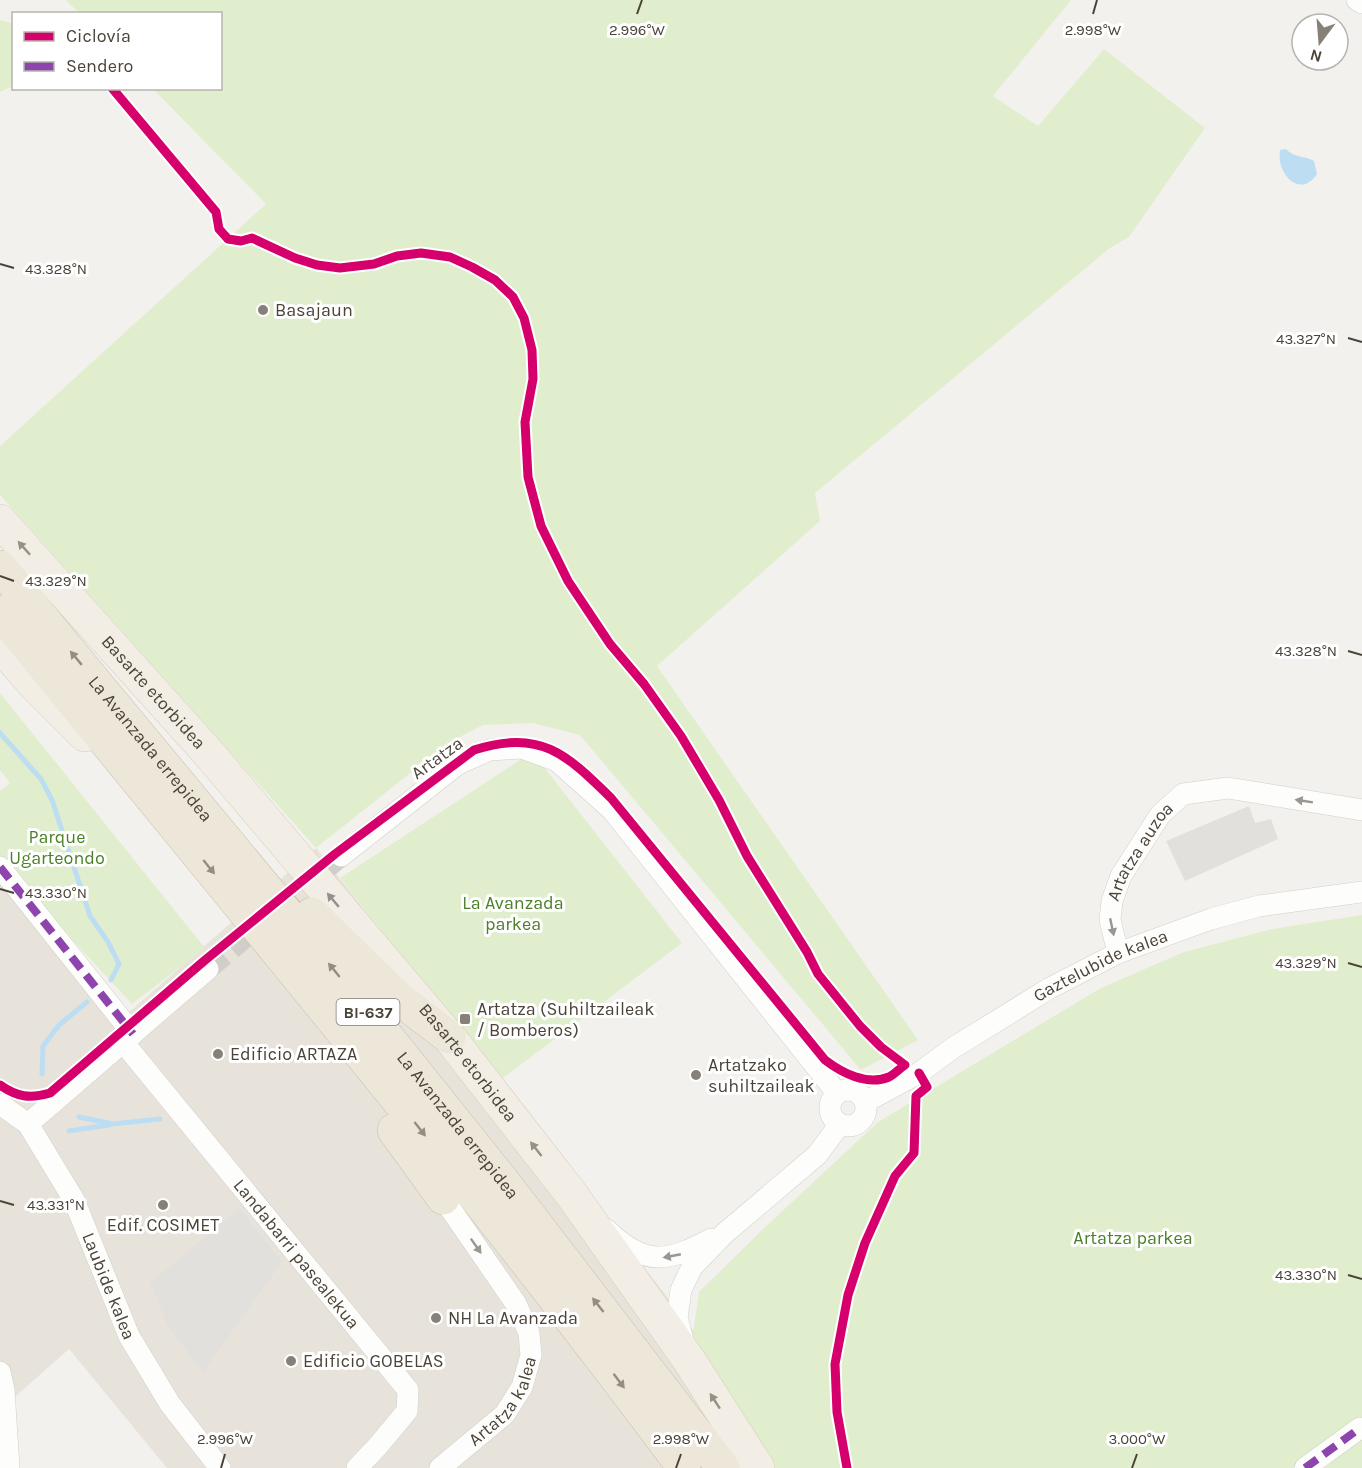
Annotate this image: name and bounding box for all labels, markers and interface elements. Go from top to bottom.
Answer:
legend [12,12,222,90]
north arrow [1290,12,1350,72]
text: 2.996°W [609,21,666,39]
text: 2.998°W [1065,21,1122,39]
text: Ciclovía [66,25,131,47]
text: N [1308,45,1324,67]
text: Sendero [66,55,133,77]
text: 43.328°N [25,260,87,278]
place label: Basajaun [275,299,353,321]
marker: Basajaun [256,303,270,317]
text: 43.327°N [1276,330,1336,348]
one-way arrow [18,541,32,555]
text: 43.329°N [25,572,87,590]
street label: Basarte etorbidea [97,631,210,754]
text: 43.328°N [1275,642,1337,660]
one-way arrow [70,651,83,666]
street label: La Avanzada errepidea [84,671,217,826]
street label: Artatza [407,732,467,784]
one-way arrow [1295,796,1314,805]
street label: Artatza auzoa [1102,797,1178,904]
park label: Parque Ugarteondo [9,826,105,869]
one-way arrow [203,859,216,875]
text: 43.330°N [25,884,87,902]
park label: La Avanzada parkea [462,892,564,935]
one-way arrow [327,893,340,908]
one-way arrow [1108,918,1117,937]
street label: Gaztelubide kalea [1029,925,1171,1007]
text: 43.329°N [1275,954,1337,972]
one-way arrow [328,963,341,978]
place label: Artatza (Suhiltzaileak / Bomberos) [477,998,654,1041]
road number: BI-637 [336,999,400,1025]
street label: Basarte etorbidea [414,999,522,1126]
marker: Artatza (Suhiltzaileak / Bomberos) [458,1012,472,1026]
place label: Edificio ARTAZA [230,1043,357,1065]
marker: Edificio ARTAZA [211,1047,225,1061]
street label: La Avanzada errepidea [392,1047,524,1203]
place label: Artatzako suhiltzaileak [708,1054,815,1097]
marker: Artatzako suhiltzaileak [689,1068,703,1082]
one-way arrow [413,1121,425,1136]
one-way arrow [529,1141,542,1157]
street label: Landabarri pasealekua [229,1174,365,1333]
text: 43.331°N [27,1196,85,1214]
marker: Edif. COSIMET [156,1198,170,1212]
place label: Edif. COSIMET [107,1214,219,1236]
park label: Artatza parkea [1073,1227,1193,1249]
street label: Laubide kalea [77,1229,140,1343]
one-way arrow [470,1238,481,1254]
one-way arrow [662,1252,681,1261]
text: 43.330°N [1275,1266,1337,1284]
one-way arrow [593,1297,605,1312]
place label: NH La Avanzada [448,1307,578,1329]
marker: NH La Avanzada [429,1311,443,1325]
place label: Edificio GOBELAS [303,1350,444,1372]
marker: Edificio GOBELAS [284,1354,298,1368]
street label: Artatza kalea [464,1354,541,1451]
one-way arrow [613,1372,625,1388]
one-way arrow [710,1393,721,1409]
text: 2.996°W [197,1430,254,1448]
text: 2.998°W [653,1430,710,1448]
text: 3.000°W [1109,1430,1166,1448]

